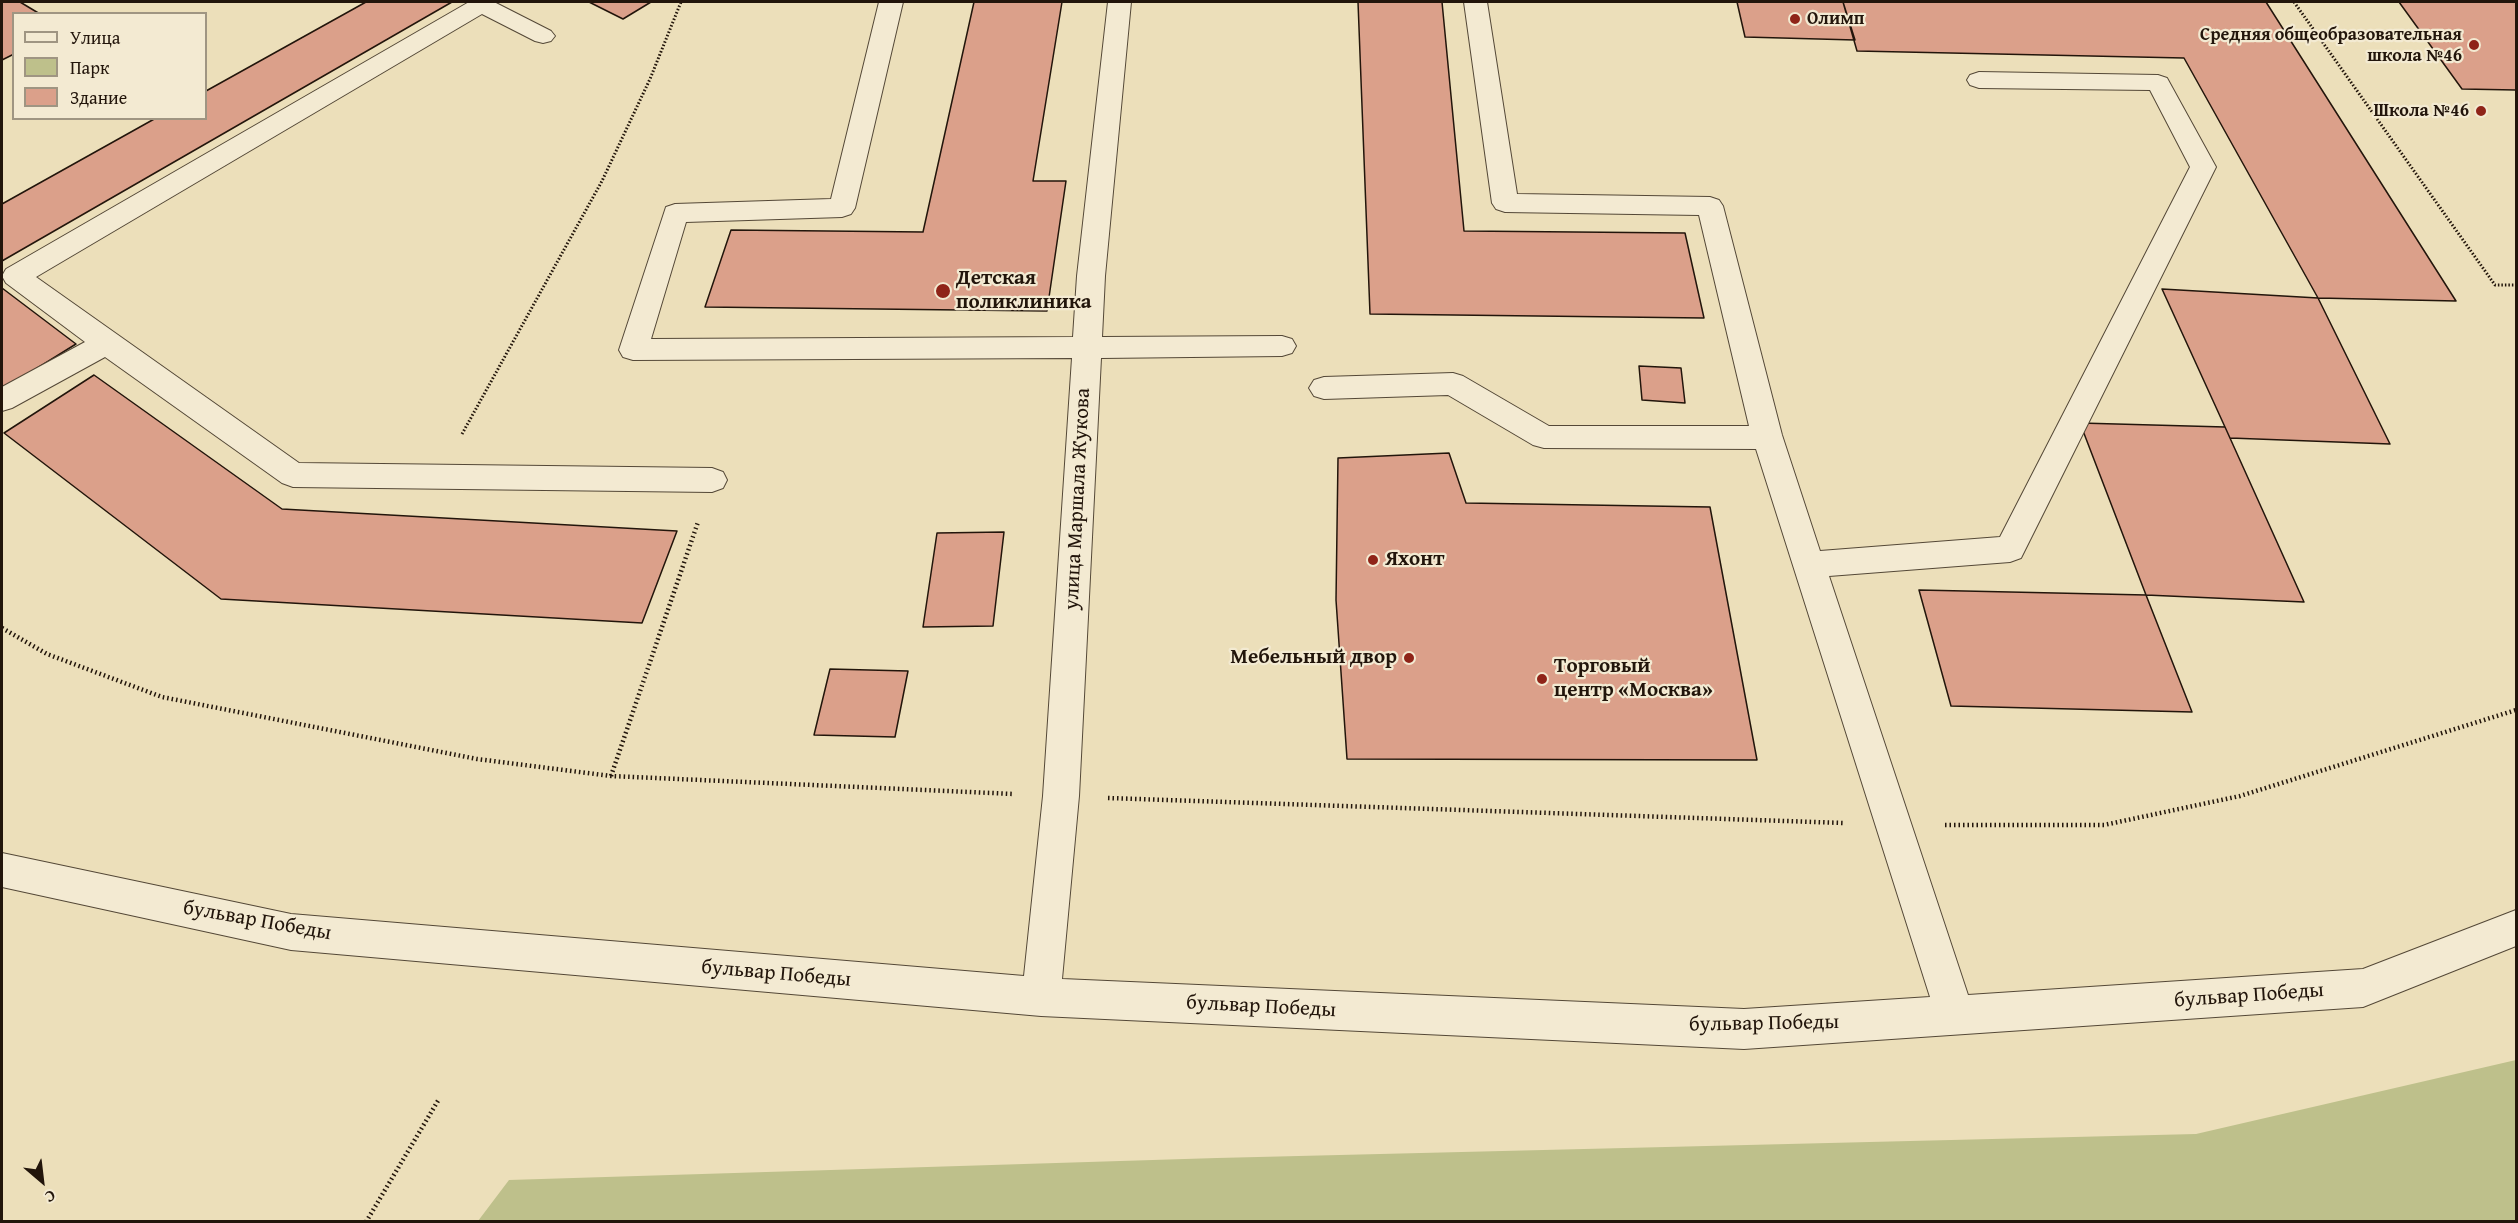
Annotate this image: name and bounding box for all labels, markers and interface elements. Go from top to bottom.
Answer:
place label: Олимп [1807,8,1864,30]
legend [12,12,207,120]
marker: Олимп [1788,12,1802,26]
text: Улица [70,24,120,51]
place label: Средняя общеобразовательная школа №46 [2200,24,2462,66]
marker: Средняя общеобразовательная школа №46 [2467,38,2481,52]
text: Парк [70,54,109,81]
text: Здание [70,84,127,111]
place label: Школа №46 [2373,100,2469,122]
marker: Школа №46 [2474,104,2488,118]
place label: Детская поликлиника [956,266,1092,316]
marker: Детская поликлиника [934,282,952,300]
street label: улица Маршала Жукова [1060,387,1096,611]
place label: Яхонт [1385,547,1444,573]
marker: Яхонт [1366,553,1380,567]
place label: Мебельный двор [1230,645,1397,671]
marker: Мебельный двор [1402,651,1416,665]
place label: Торговый центр «Москва» [1554,654,1713,704]
marker: Торговый центр «Москва» [1535,672,1549,686]
street label: бульвар Победы [181,896,333,946]
street label: бульвар Победы [700,955,852,993]
street label: бульвар Победы [2173,978,2325,1014]
street label: бульвар Победы [1185,990,1337,1024]
street label: бульвар Победы [1689,1010,1839,1038]
north arrow [12,1151,72,1211]
text: С [41,1184,60,1210]

